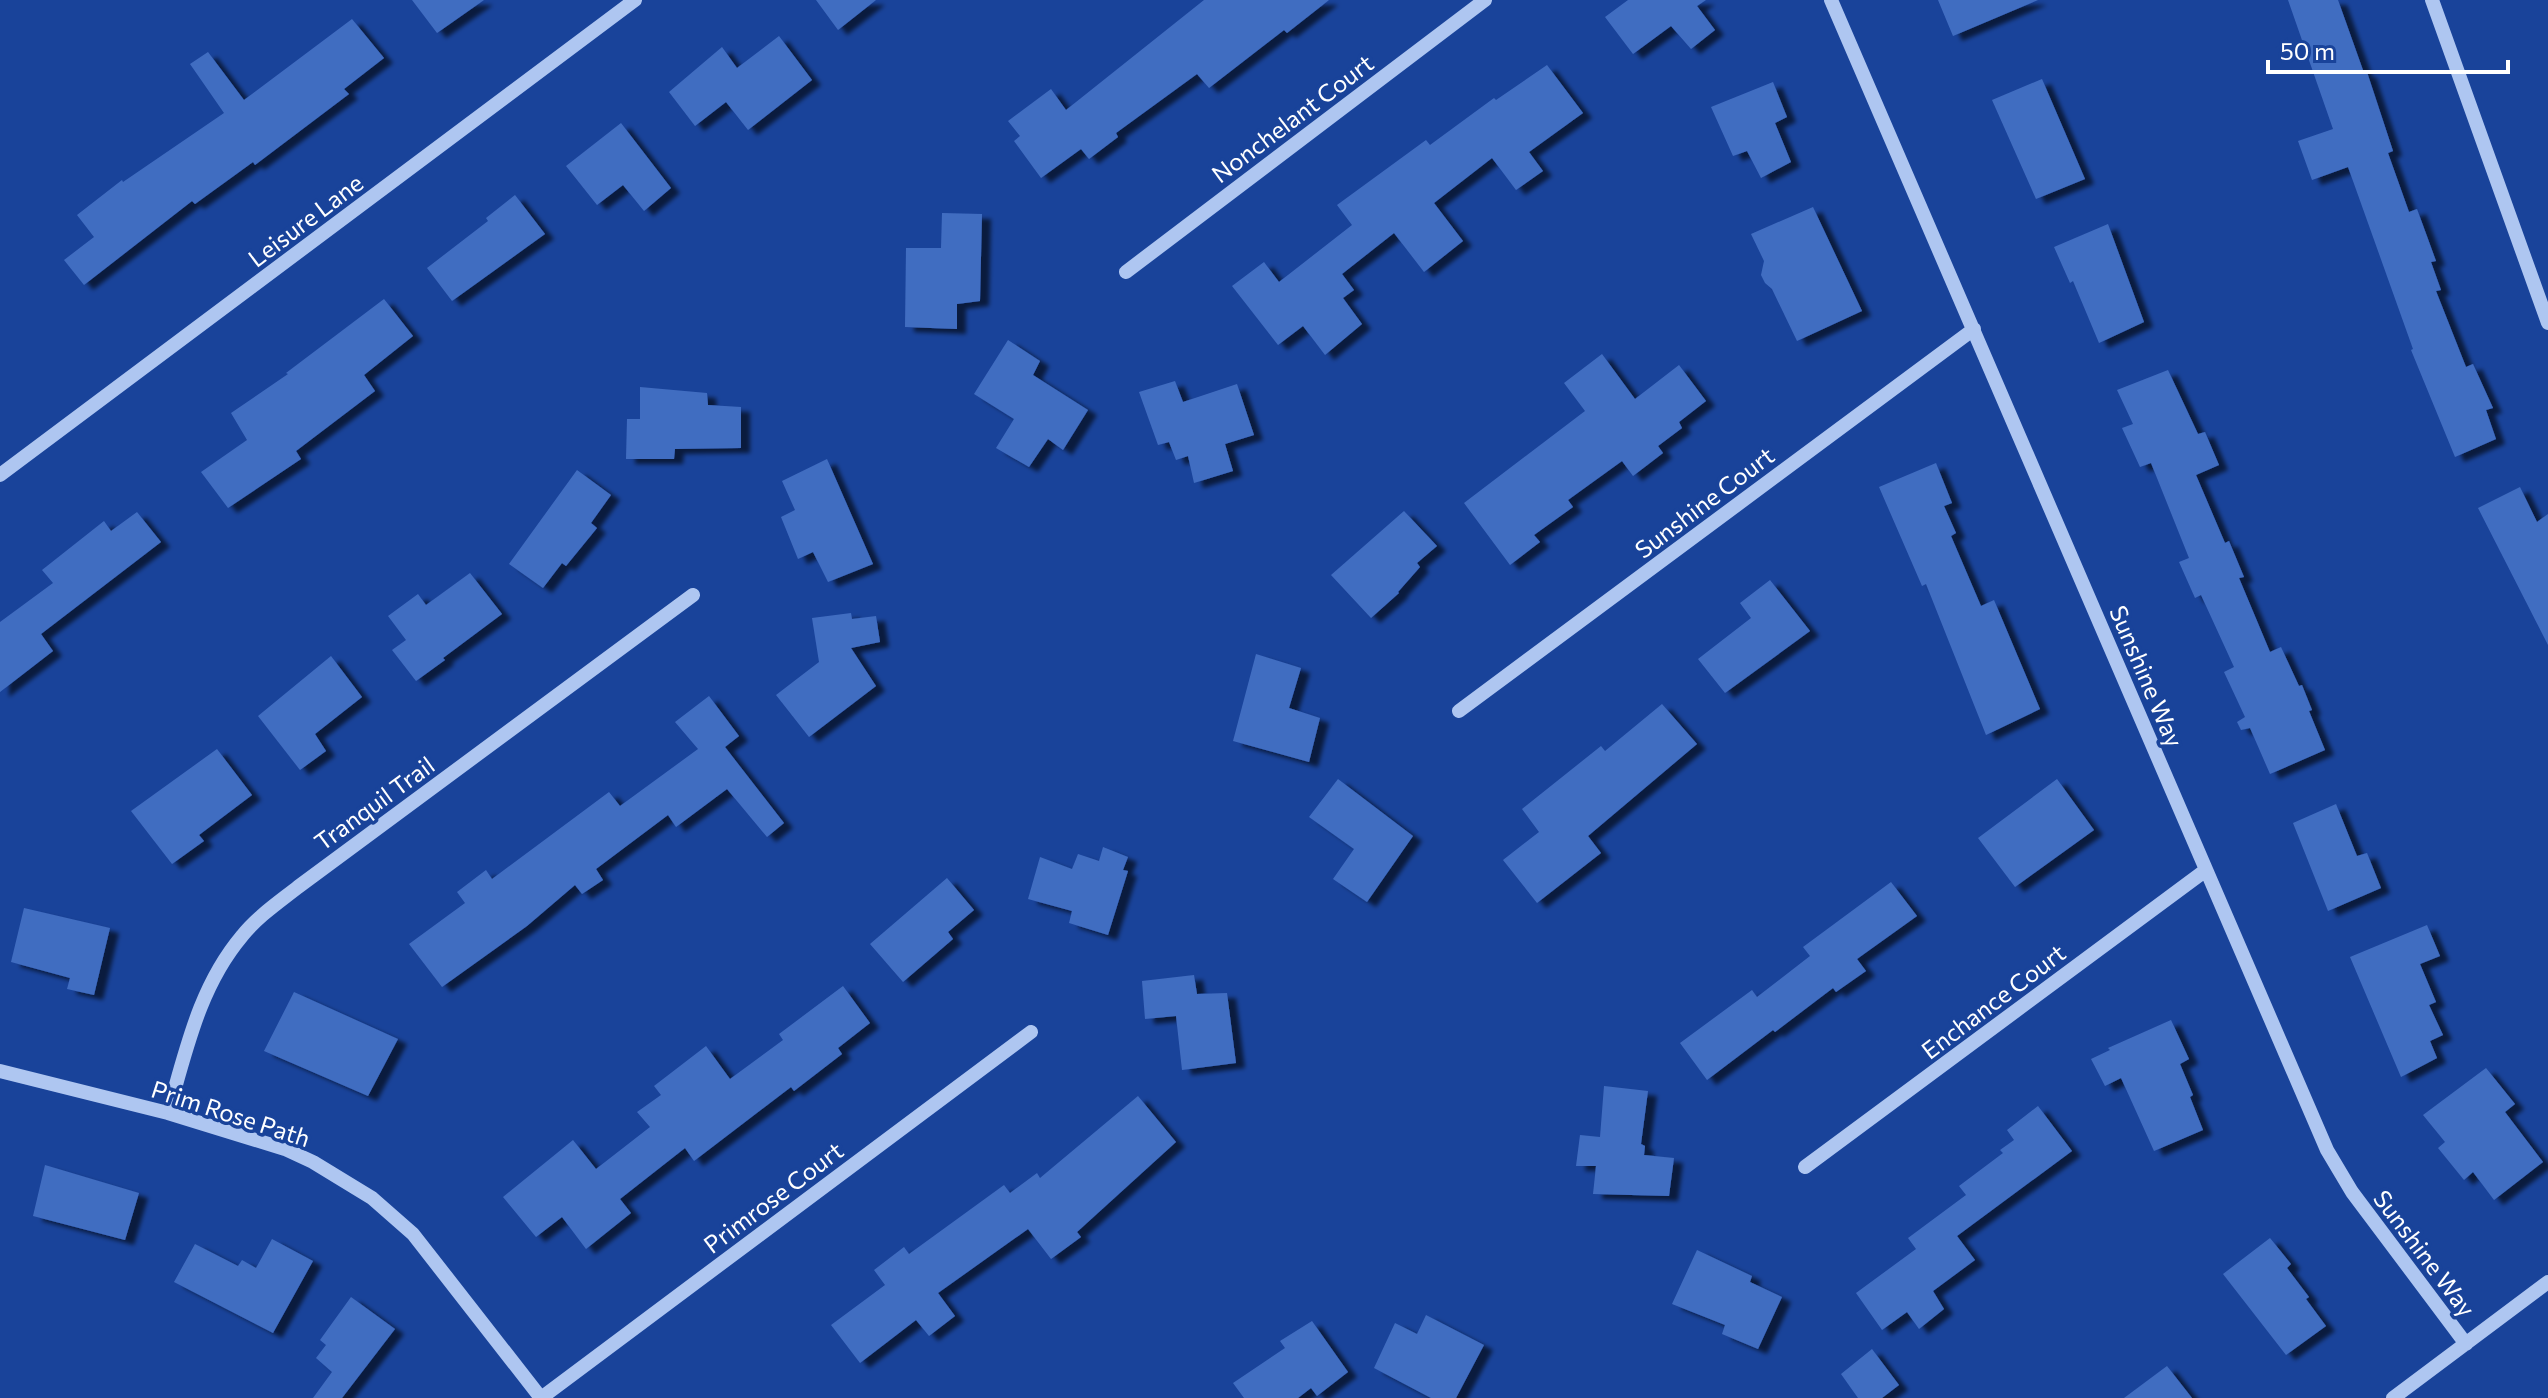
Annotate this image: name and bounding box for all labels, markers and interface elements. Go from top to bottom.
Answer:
scale bar [2268,24,2508,74]
text: 50 m [2280,36,2335,65]
street label: Nonchelant Court [1205,48,1379,188]
street label: Leisure Lane [242,167,368,273]
street label: Sunshine Court [1629,440,1779,564]
street label: Sunshine Way [2104,601,2190,751]
street label: Tranquil Trail [308,750,440,856]
street label: Enchance Court [1915,937,2071,1065]
street label: Prim Rose Path [148,1074,314,1152]
street label: Primrose Court [698,1135,848,1259]
street label: Sunshine Way [2368,1184,2482,1322]

